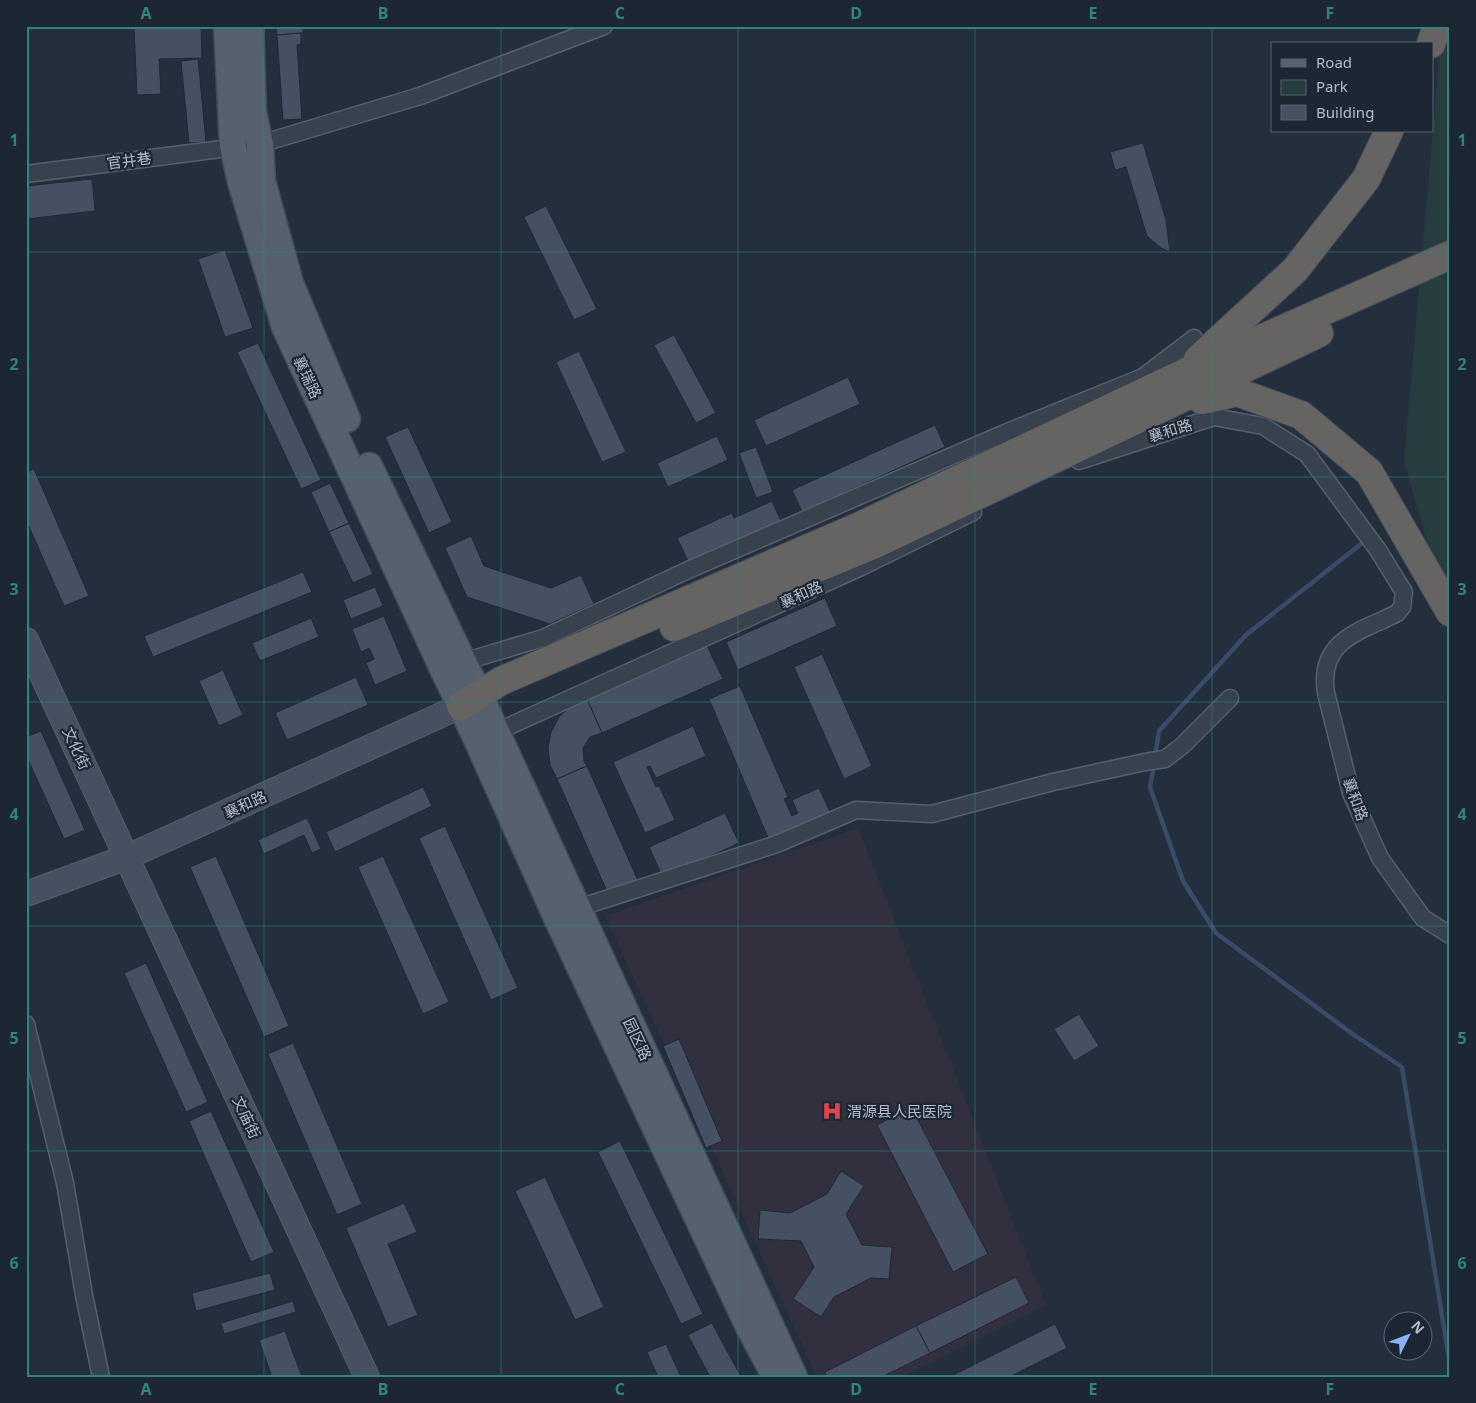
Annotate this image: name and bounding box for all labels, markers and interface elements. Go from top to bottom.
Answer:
text: A [140,2,152,24]
text: B [378,2,388,24]
text: C [615,2,625,24]
text: D [850,2,862,24]
text: E [1089,2,1098,24]
text: F [1326,2,1334,24]
legend [1271,42,1434,132]
text: Road [1316,52,1352,72]
text: Park [1316,76,1348,96]
text: Building [1316,102,1374,122]
text: 1 [9,129,19,151]
text: 1 [1457,129,1467,151]
street label: 官井巷 [105,147,153,173]
street label: 襄瑞路 [289,352,327,402]
text: 2 [9,353,19,375]
text: 2 [1457,353,1467,375]
street label: 襄和路 [1146,414,1194,446]
street label: 襄和路 [776,576,826,612]
text: 3 [9,578,19,600]
text: 3 [1457,578,1467,600]
street label: 文化街 [58,723,96,773]
street label: 襄和路 [1339,774,1373,824]
street label: 襄和路 [220,786,270,822]
text: 4 [9,803,19,825]
text: 4 [1457,803,1467,825]
street label: 园区路 [619,1014,657,1064]
text: 5 [9,1027,19,1049]
text: 5 [1457,1027,1467,1049]
street label: 文庙街 [228,1092,266,1142]
hospital icon: 渭源县人民医院 [821,1100,843,1122]
place label: 渭源县人民医院 [847,1101,952,1121]
text: 6 [9,1252,19,1274]
text: 6 [1457,1252,1467,1274]
north arrow [1384,1310,1434,1360]
text: N [1407,1316,1429,1338]
text: A [140,1378,152,1400]
text: B [378,1378,388,1400]
text: C [615,1378,625,1400]
text: D [850,1378,862,1400]
text: E [1089,1378,1098,1400]
text: F [1326,1378,1334,1400]

